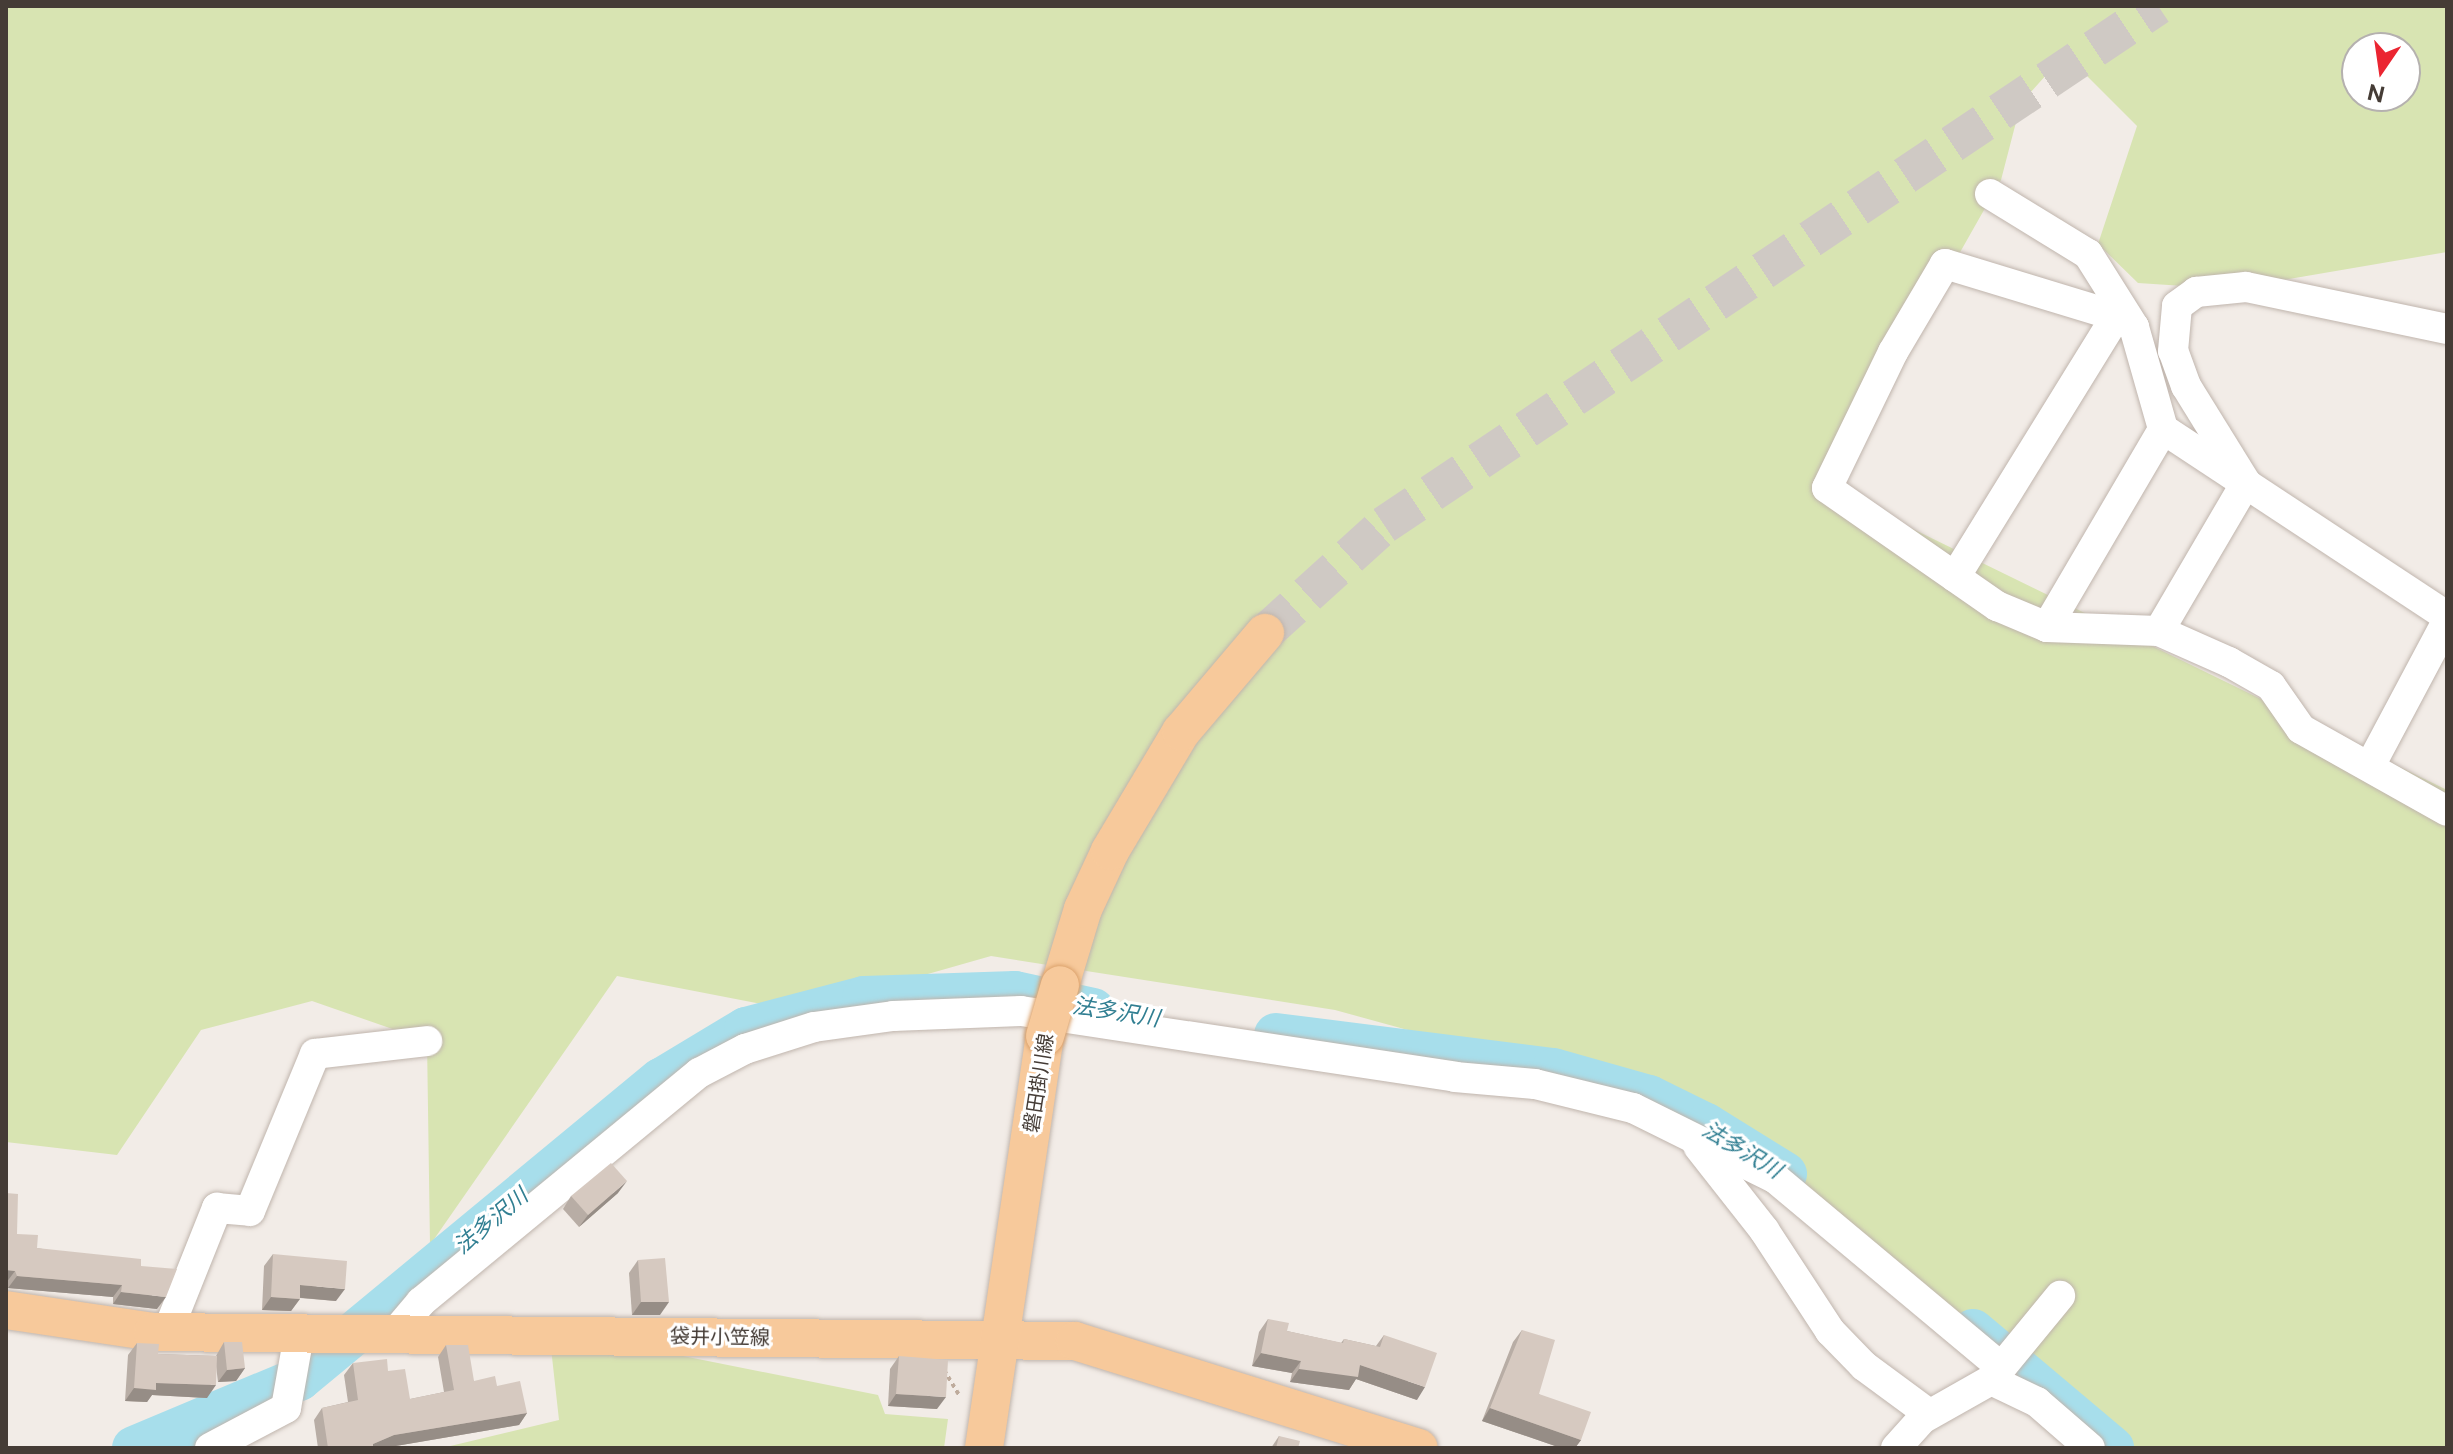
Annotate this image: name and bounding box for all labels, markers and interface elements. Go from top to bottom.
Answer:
north arrow [2341,32,2421,112]
text: N [2365,79,2387,108]
water label: 法多沢川 [1070,992,1162,1032]
street label: 磐田掛川線 [1019,1032,1059,1134]
water label: 法多沢川 [1697,1116,1787,1184]
water label: 法多沢川 [449,1183,533,1259]
street label: 袋井小笠線 [670,1324,770,1350]

